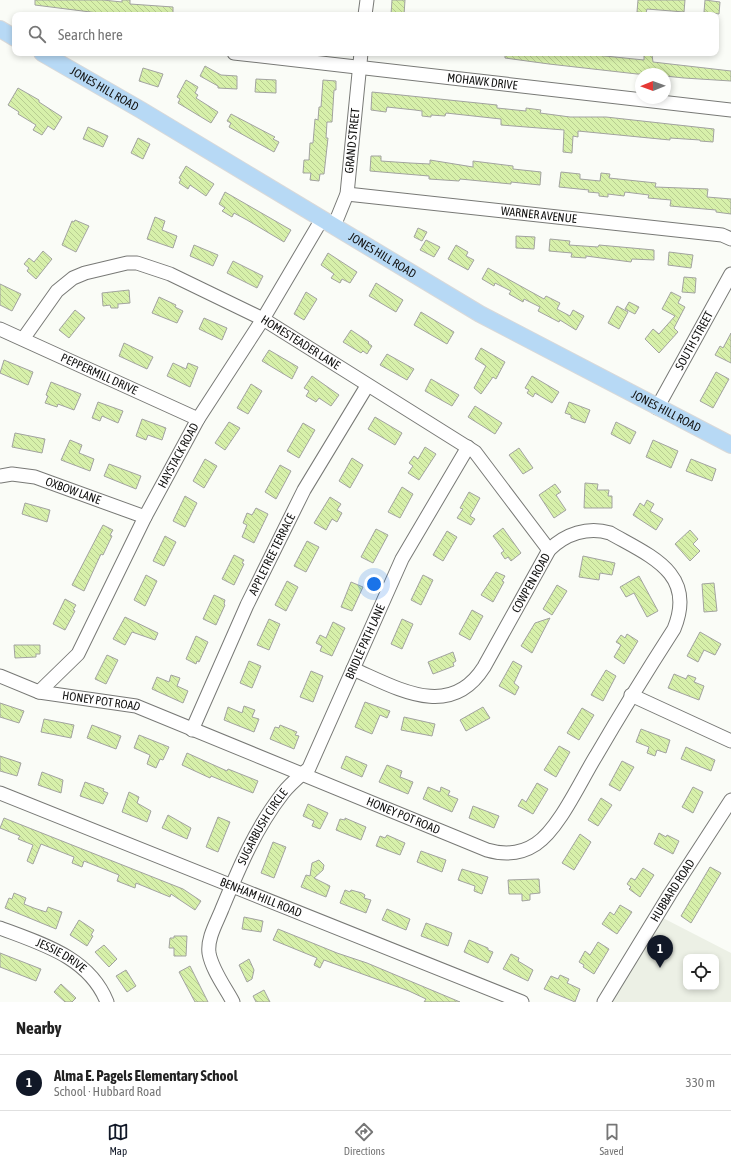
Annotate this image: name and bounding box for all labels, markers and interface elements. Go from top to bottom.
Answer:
search box [12,12,719,56]
icon: search [26,23,48,45]
text: Search here [58,26,123,43]
street label: JONES HILL ROAD [68,64,141,114]
north arrow [635,68,671,104]
street label: MOHAWK DRIVE [446,70,518,92]
street label: GRAND STREET [342,107,363,174]
street label: WARNER AVENUE [500,204,578,226]
street label: JONES HILL ROAD [346,230,419,281]
street label: SOUTH STREET [672,308,716,372]
street label: HOMESTEADER LANE [258,312,343,373]
street label: PEPPERMILL DRIVE [59,351,140,398]
street label: JONES HILL ROAD [629,387,704,435]
street label: HAYSTACK ROAD [155,420,202,490]
street label: OXBOW LANE [44,474,103,507]
street label: APPLETREE TERRACE [246,511,298,598]
street label: COWPEN ROAD [509,551,553,615]
your location [364,574,384,594]
street label: BRIDLE PATH LANE [342,602,388,681]
street label: HONEY POT ROAD [61,688,143,714]
street label: SUGARBUSH CIRCLE [235,786,291,867]
street label: HONEY POT ROAD [364,794,442,837]
street label: HUBBARD ROAD [648,856,698,924]
street label: BENHAM HILL ROAD [218,875,304,920]
street label: JESSIE DRIVE [34,935,89,975]
pin: 1 [647,935,673,968]
map controls [683,954,719,990]
button: locate [683,954,719,990]
text: Nearby [16,1018,62,1038]
text: Alma E. Pagels Elementary School [54,1067,238,1084]
text: 1 [26,1075,32,1090]
text: 330 m [686,1075,715,1090]
text: School · Hubbard Road [54,1084,161,1099]
tab: Map [107,1121,129,1157]
tab: Directions [344,1121,385,1157]
tab: Saved [599,1121,624,1157]

